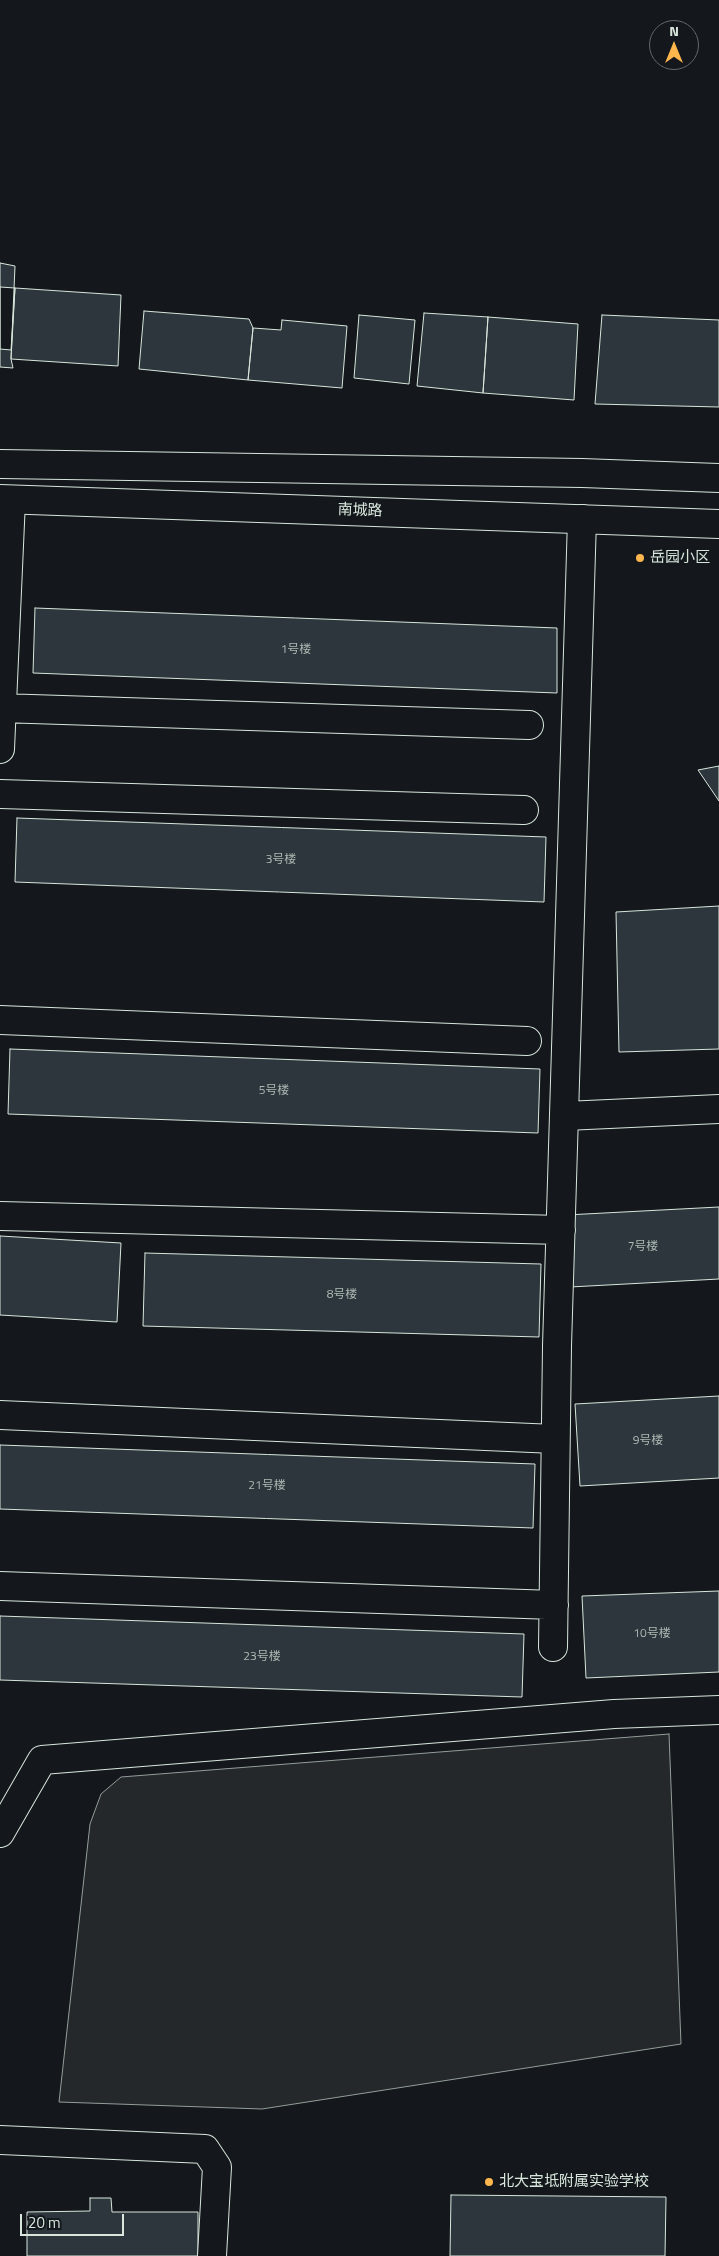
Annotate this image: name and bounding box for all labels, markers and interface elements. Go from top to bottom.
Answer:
north arrow [649,20,699,70]
text: N [669,20,679,41]
street label: 南城路 [337,501,383,521]
place label: 岳园小区 [650,549,710,567]
marker: 岳园小区 [634,552,646,564]
house number: 1号楼 [281,643,311,657]
house number: 3号楼 [266,853,296,867]
house number: 5号楼 [259,1084,289,1098]
house number: 7号楼 [628,1240,658,1254]
house number: 8号楼 [327,1288,357,1302]
house number: 9号楼 [633,1434,663,1448]
house number: 21号楼 [248,1479,286,1493]
house number: 10号楼 [633,1627,671,1641]
house number: 23号楼 [243,1650,281,1664]
place label: 北大宝坻附属实验学校 [499,2173,649,2191]
marker: 北大宝坻附属实验学校 [483,2176,495,2188]
scale bar [22,2204,126,2236]
text: 20 m [28,2211,61,2234]

